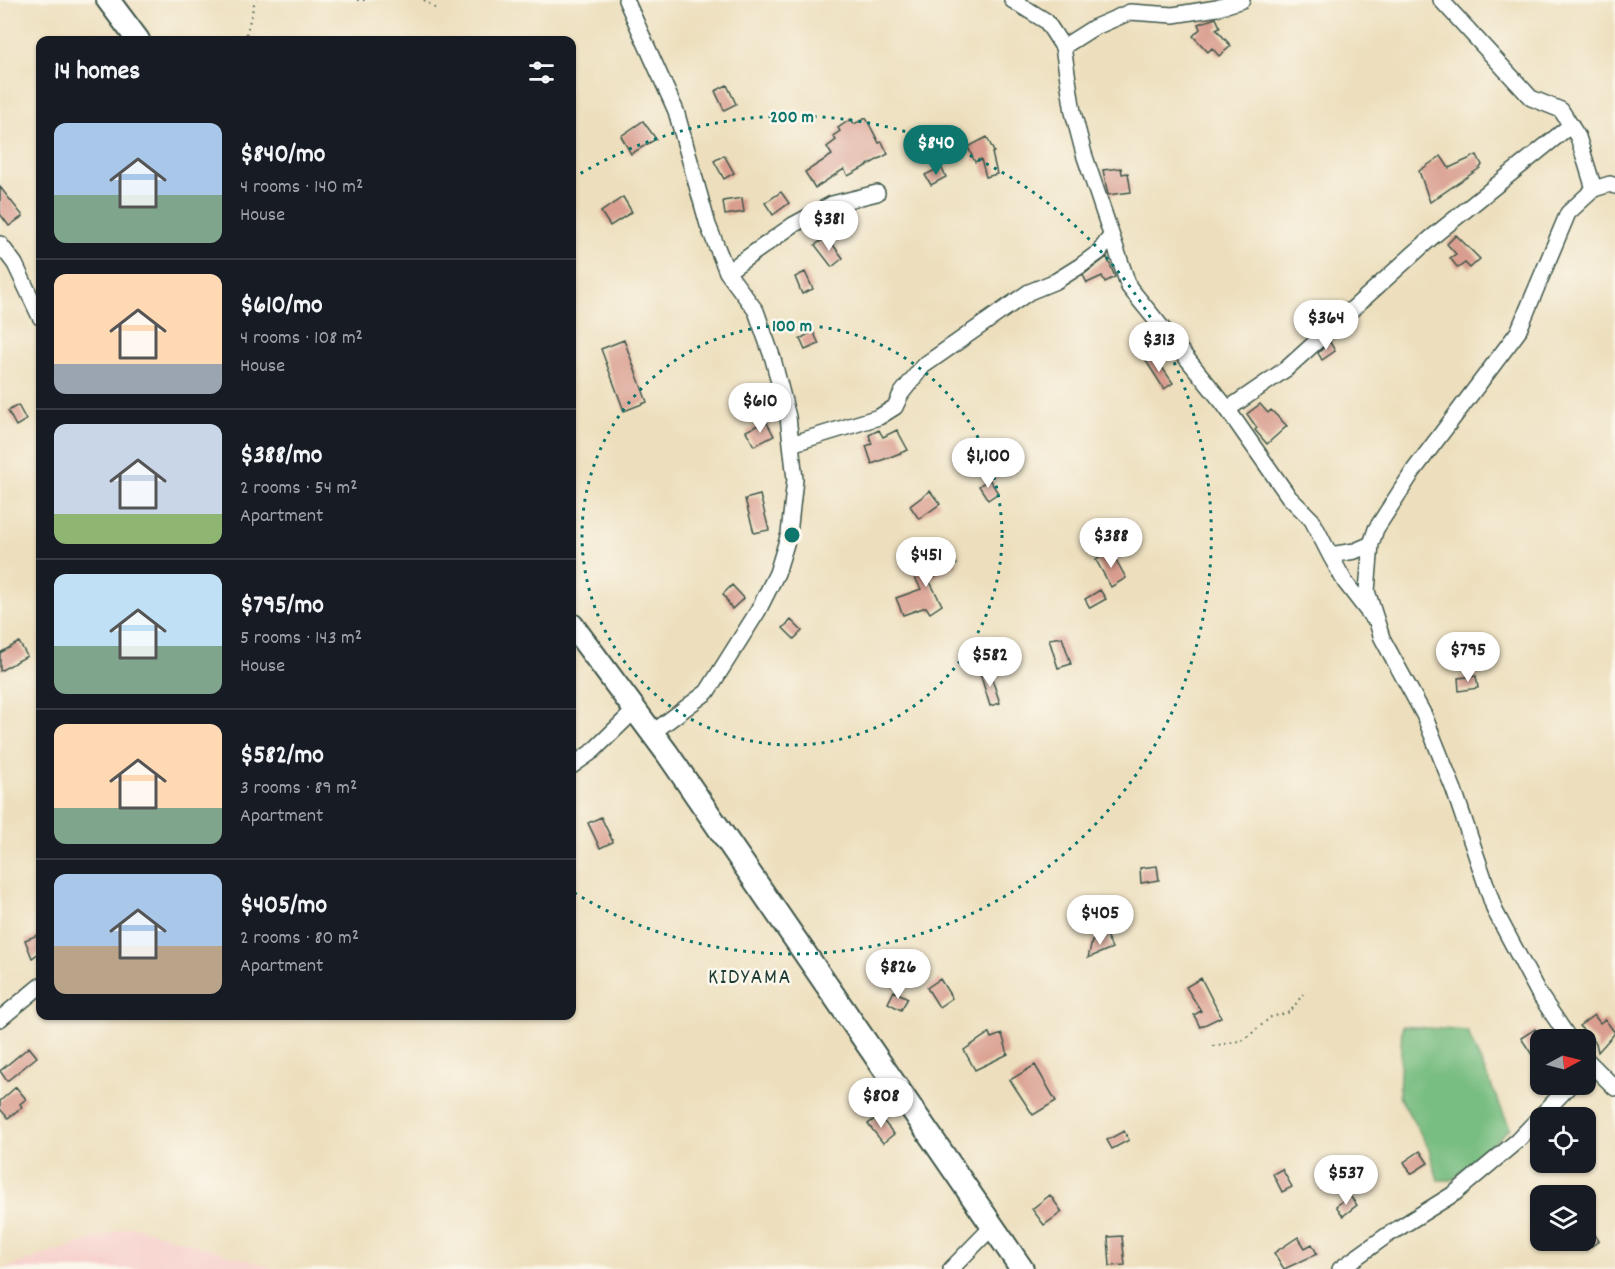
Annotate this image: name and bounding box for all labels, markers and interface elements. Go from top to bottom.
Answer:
text: 14 homes [54,54,140,91]
icon: filters [525,56,558,89]
text: 200 m [770,106,814,131]
pin: $840 [900,125,972,176]
text: $840 [917,130,955,158]
text: $840/mo [240,137,325,174]
icon: home [102,147,174,219]
text: 4 rooms · 140 m² [240,174,363,202]
pin: $381 [793,201,865,252]
text: House [240,202,285,230]
text: $381 [813,206,845,234]
text: $610/mo [240,288,323,325]
icon: home [102,298,174,370]
pin: $364 [1290,300,1362,351]
text: $364 [1307,305,1345,333]
text: 100 m [772,315,812,340]
pin: $313 [1123,322,1195,373]
text: 4 rooms · 108 m² [240,325,363,353]
text: $313 [1143,327,1175,355]
text: House [240,353,285,381]
pin: $610 [724,383,796,434]
text: $610 [742,388,778,416]
text: $388/mo [240,438,322,475]
pin: $1,100 [939,438,1037,489]
text: $1,100 [966,443,1010,471]
icon: home [102,448,174,520]
text: 2 rooms · 54 m² [240,475,358,503]
text: Apartment [240,503,323,531]
pin: $388 [1075,518,1147,569]
text: $388 [1093,523,1129,551]
centre of rings [782,525,802,545]
pin: $451 [890,537,962,588]
text: $451 [910,542,942,570]
text: $795/mo [240,588,324,625]
icon: home [102,598,174,670]
text: 5 rooms · 143 m² [240,625,362,653]
pin: $795 [1432,632,1504,683]
pin: $582 [954,637,1026,688]
text: $795 [1450,637,1486,665]
text: $582 [972,642,1008,670]
text: House [240,653,285,681]
text: $582/mo [240,738,324,775]
icon: home [102,748,174,820]
text: 3 rooms · 89 m² [240,775,357,803]
text: Apartment [240,803,323,831]
text: $405/mo [240,888,327,925]
pin: $405 [1064,895,1136,946]
icon: home [102,898,174,970]
text: $405 [1081,900,1119,928]
text: 2 rooms · 80 m² [240,925,359,953]
pin: $826 [862,949,934,1000]
text: Apartment [240,953,323,981]
text: $826 [880,954,916,982]
district label: KIDYAMA [708,963,792,994]
north arrow [1530,1029,1596,1095]
map controls [1530,1029,1596,1251]
pin: $808 [845,1078,917,1129]
text: $808 [862,1083,900,1111]
button: locate [1530,1107,1596,1173]
pin: $537 [1310,1155,1382,1206]
text: $537 [1328,1160,1364,1188]
button: layers [1530,1185,1596,1251]

